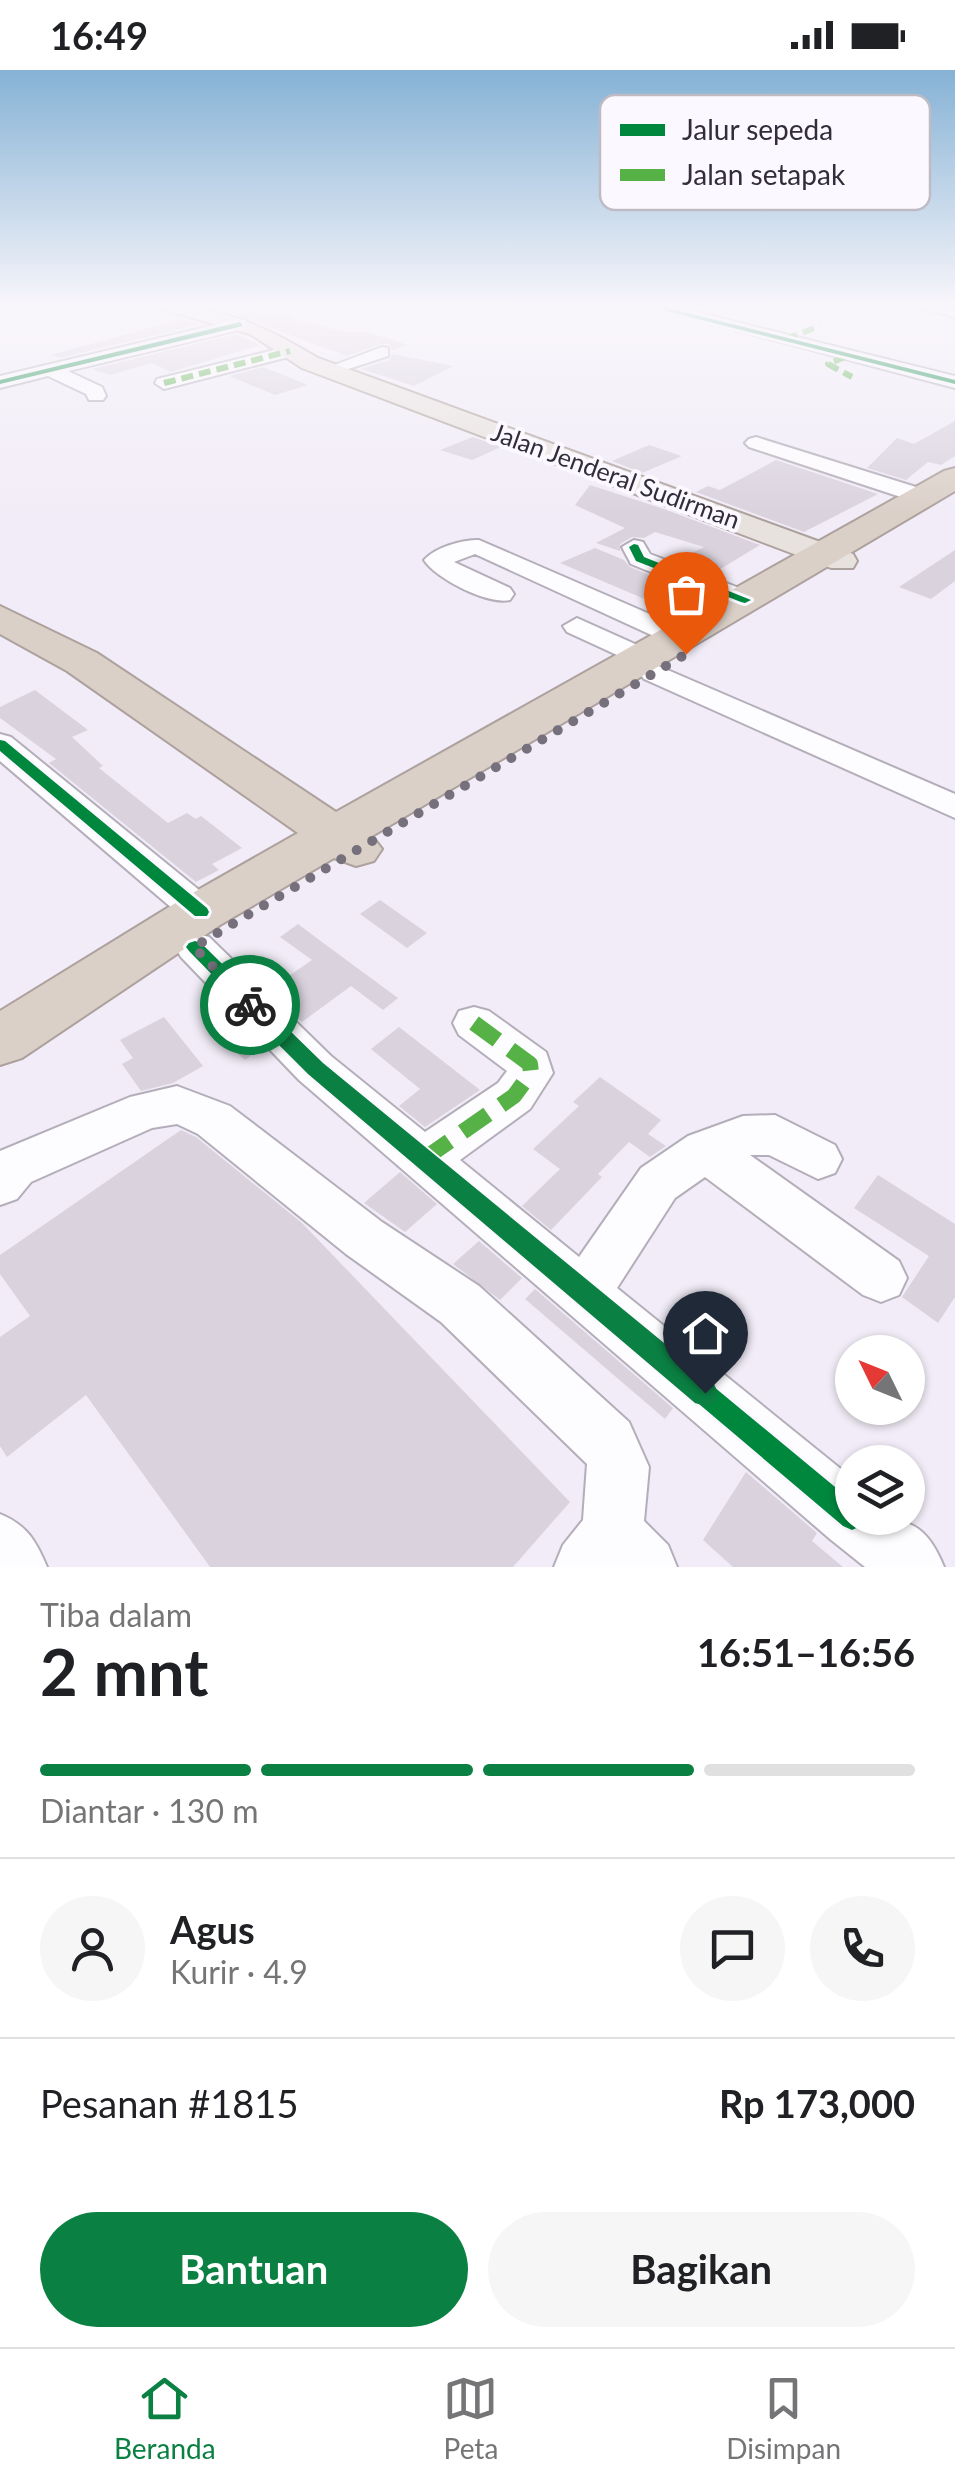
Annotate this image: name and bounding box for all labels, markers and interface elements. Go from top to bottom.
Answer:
text: 16:49 [50,12,148,58]
legend [600,95,930,210]
text: Jalur sepeda [682,112,833,146]
text: Jalan setapak [682,157,846,191]
street label: Jalan Jenderal Sudirman [488,416,744,534]
pin [644,552,729,655]
icon: bag [659,567,714,622]
courier [200,955,300,1055]
icon: bike [223,978,278,1033]
pin [663,1291,748,1394]
icon: home [678,1306,733,1361]
north arrow [835,1335,925,1425]
map controls [835,1335,925,1535]
button: layers [835,1445,925,1535]
text: Tiba dalam [40,1595,192,1634]
text: 16:51–16:56 [697,1629,915,1675]
text: 2 mnt [40,1632,208,1710]
text: Diantar · 130 m [40,1791,258,1830]
button: person [40,1896,145,2001]
button: chat [680,1896,785,2001]
button: phone [810,1896,915,2001]
text: Agus [170,1906,255,1952]
text: Kurir · 4.9 [170,1952,308,1991]
text: Pesanan #1815 [40,2080,298,2126]
text: Rp 173,000 [719,2080,915,2126]
button: Bantuan [40,2212,468,2327]
button: Bagikan [488,2212,915,2327]
tab: Beranda [114,2371,216,2465]
tab: Peta [443,2371,498,2465]
tab: Disimpan [726,2371,841,2465]

